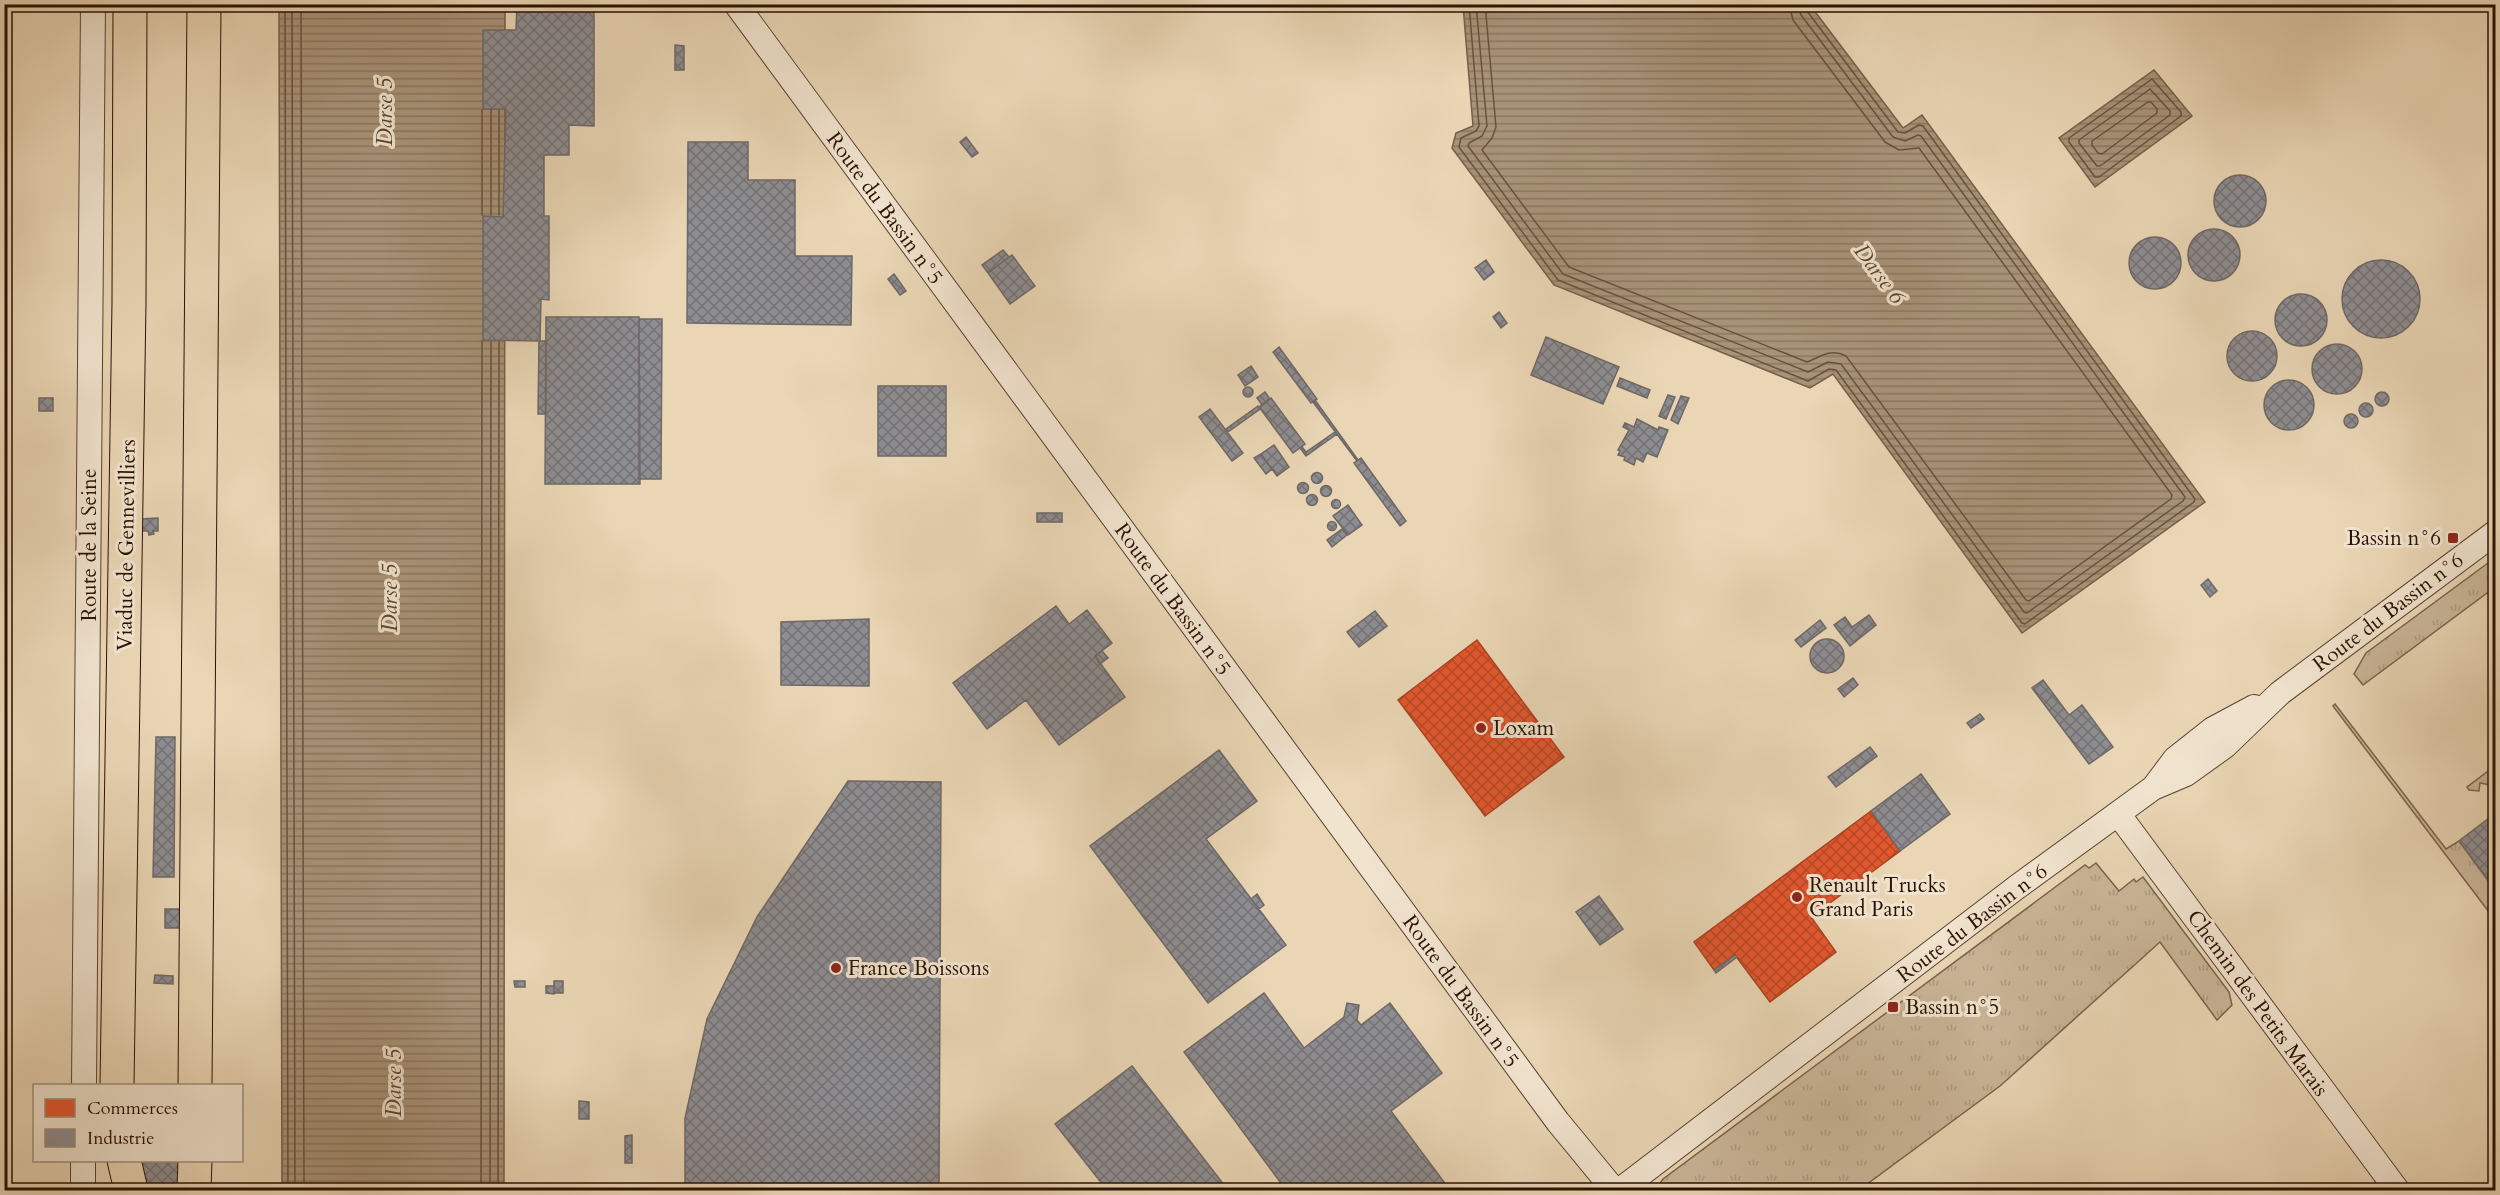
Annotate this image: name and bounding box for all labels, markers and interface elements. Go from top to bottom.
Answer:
water label: Darse 5 [370,77,400,146]
street label: Route du Bassin n°5 [819,126,950,290]
water label: Darse 6 [1847,237,1913,311]
street label: Viaduc de Gennevilliers [110,439,143,651]
street label: Route de la Seine [75,468,104,622]
street label: Route du Bassin n°5 [1107,517,1238,681]
place label: Bassin n°6 [2347,524,2441,553]
marker: Bassin n°6 [2446,531,2460,545]
street label: Route du Bassin n°6 [2307,546,2470,679]
water label: Darse 5 [375,563,405,632]
place label: Loxam [1493,714,1555,743]
marker: Loxam [1474,721,1488,735]
street label: Route du Bassin n°6 [1891,857,2054,990]
place label: Renault Trucks Grand Paris [1809,871,1946,924]
marker: Renault Trucks Grand Paris [1790,890,1804,904]
street label: Chemin des Petits Marais [2180,904,2335,1102]
street label: Route du Bassin n°5 [1395,909,1526,1073]
place label: France Boissons [848,954,989,983]
marker: France Boissons [829,961,843,975]
place label: Bassin n°5 [1905,993,1999,1022]
marker: Bassin n°5 [1886,1000,1900,1014]
water label: Darse 5 [379,1048,409,1117]
legend [33,1084,243,1162]
text: Commerces [87,1096,178,1121]
text: Industrie [87,1126,154,1151]

